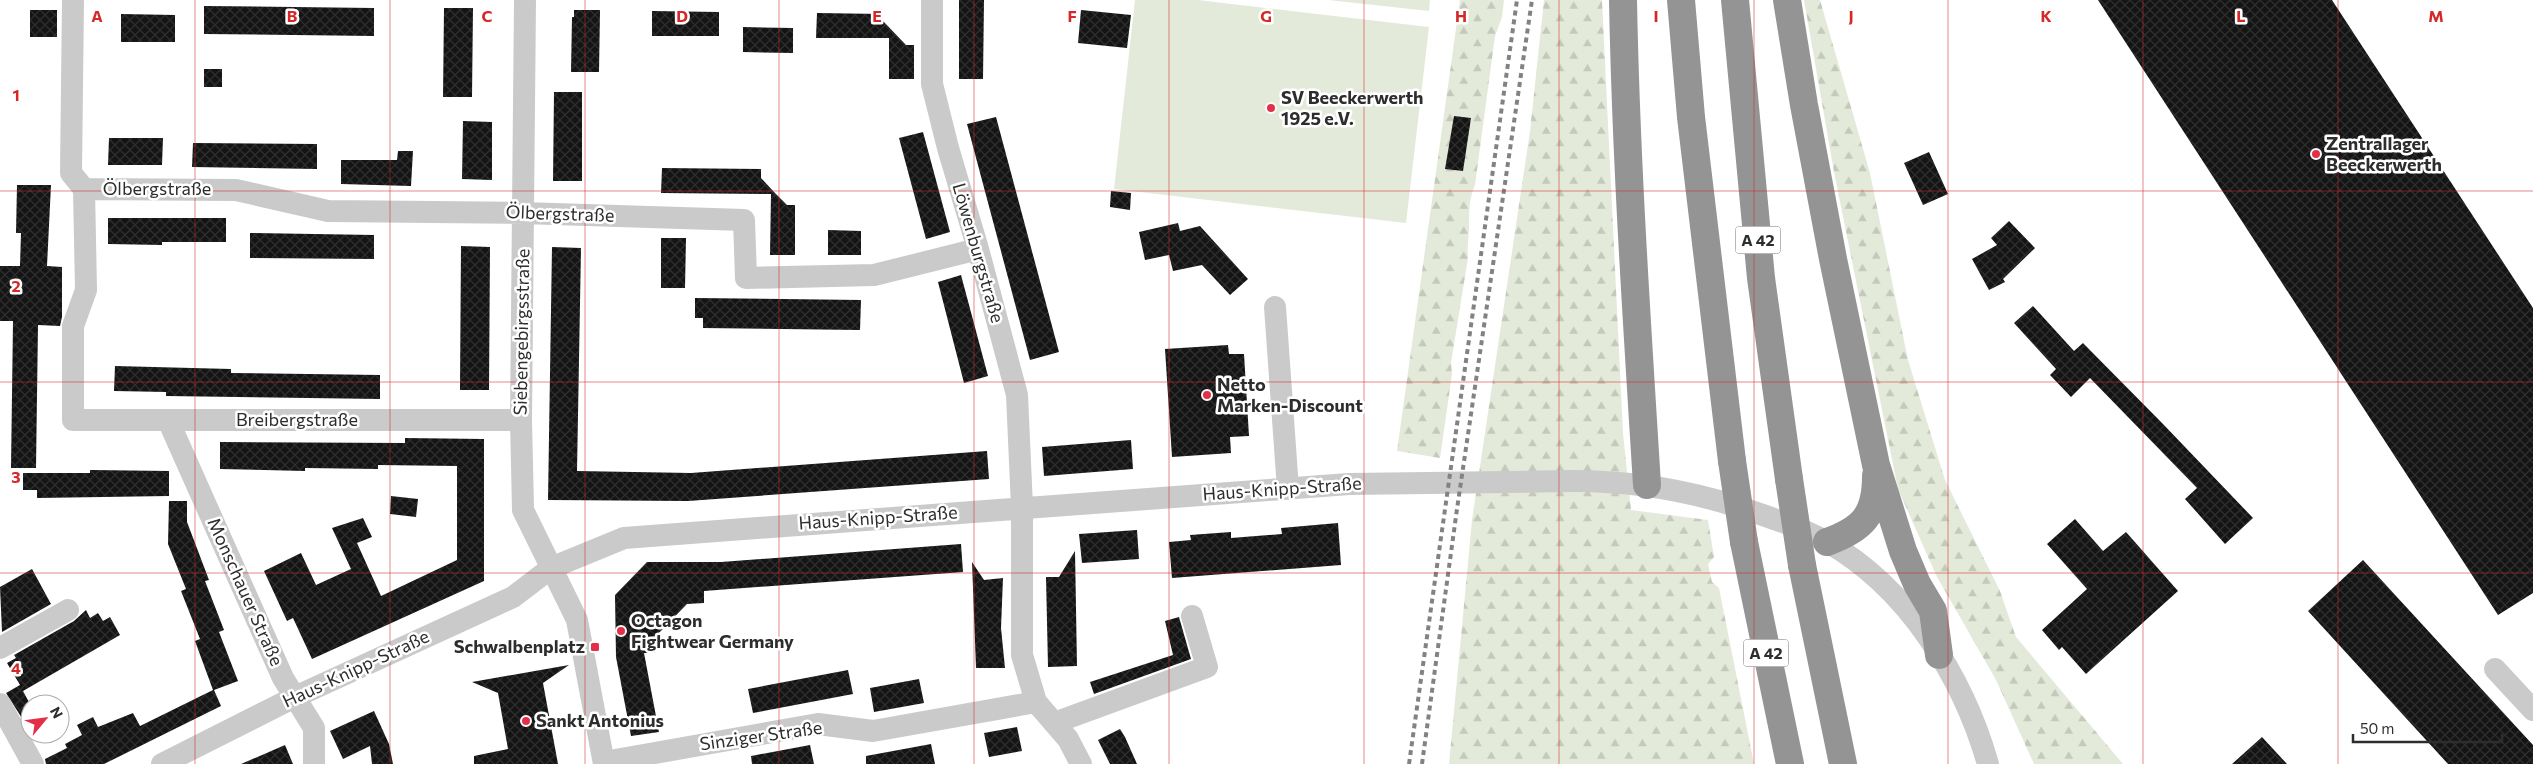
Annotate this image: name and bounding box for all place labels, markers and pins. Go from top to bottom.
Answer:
place label: SV Beeckerwerth 1925 e.V. [1281,86,1424,129]
marker: SV Beeckerwerth 1925 e.V. [1265,102,1277,114]
place label: Zentrallager Beeckerwerth [2326,132,2442,175]
marker: Zentrallager Beeckerwerth [2310,148,2322,160]
place label: Netto Marken-Discount [1217,373,1363,416]
marker: Netto Marken-Discount [1201,389,1213,401]
place label: Octagon Fightwear Germany [631,609,794,652]
marker: Octagon Fightwear Germany [615,625,627,637]
place label: Schwalbenplatz [454,635,585,657]
marker: Schwalbenplatz [589,641,601,653]
place label: Sankt Antonius [536,709,664,731]
marker: Sankt Antonius [520,715,532,727]

